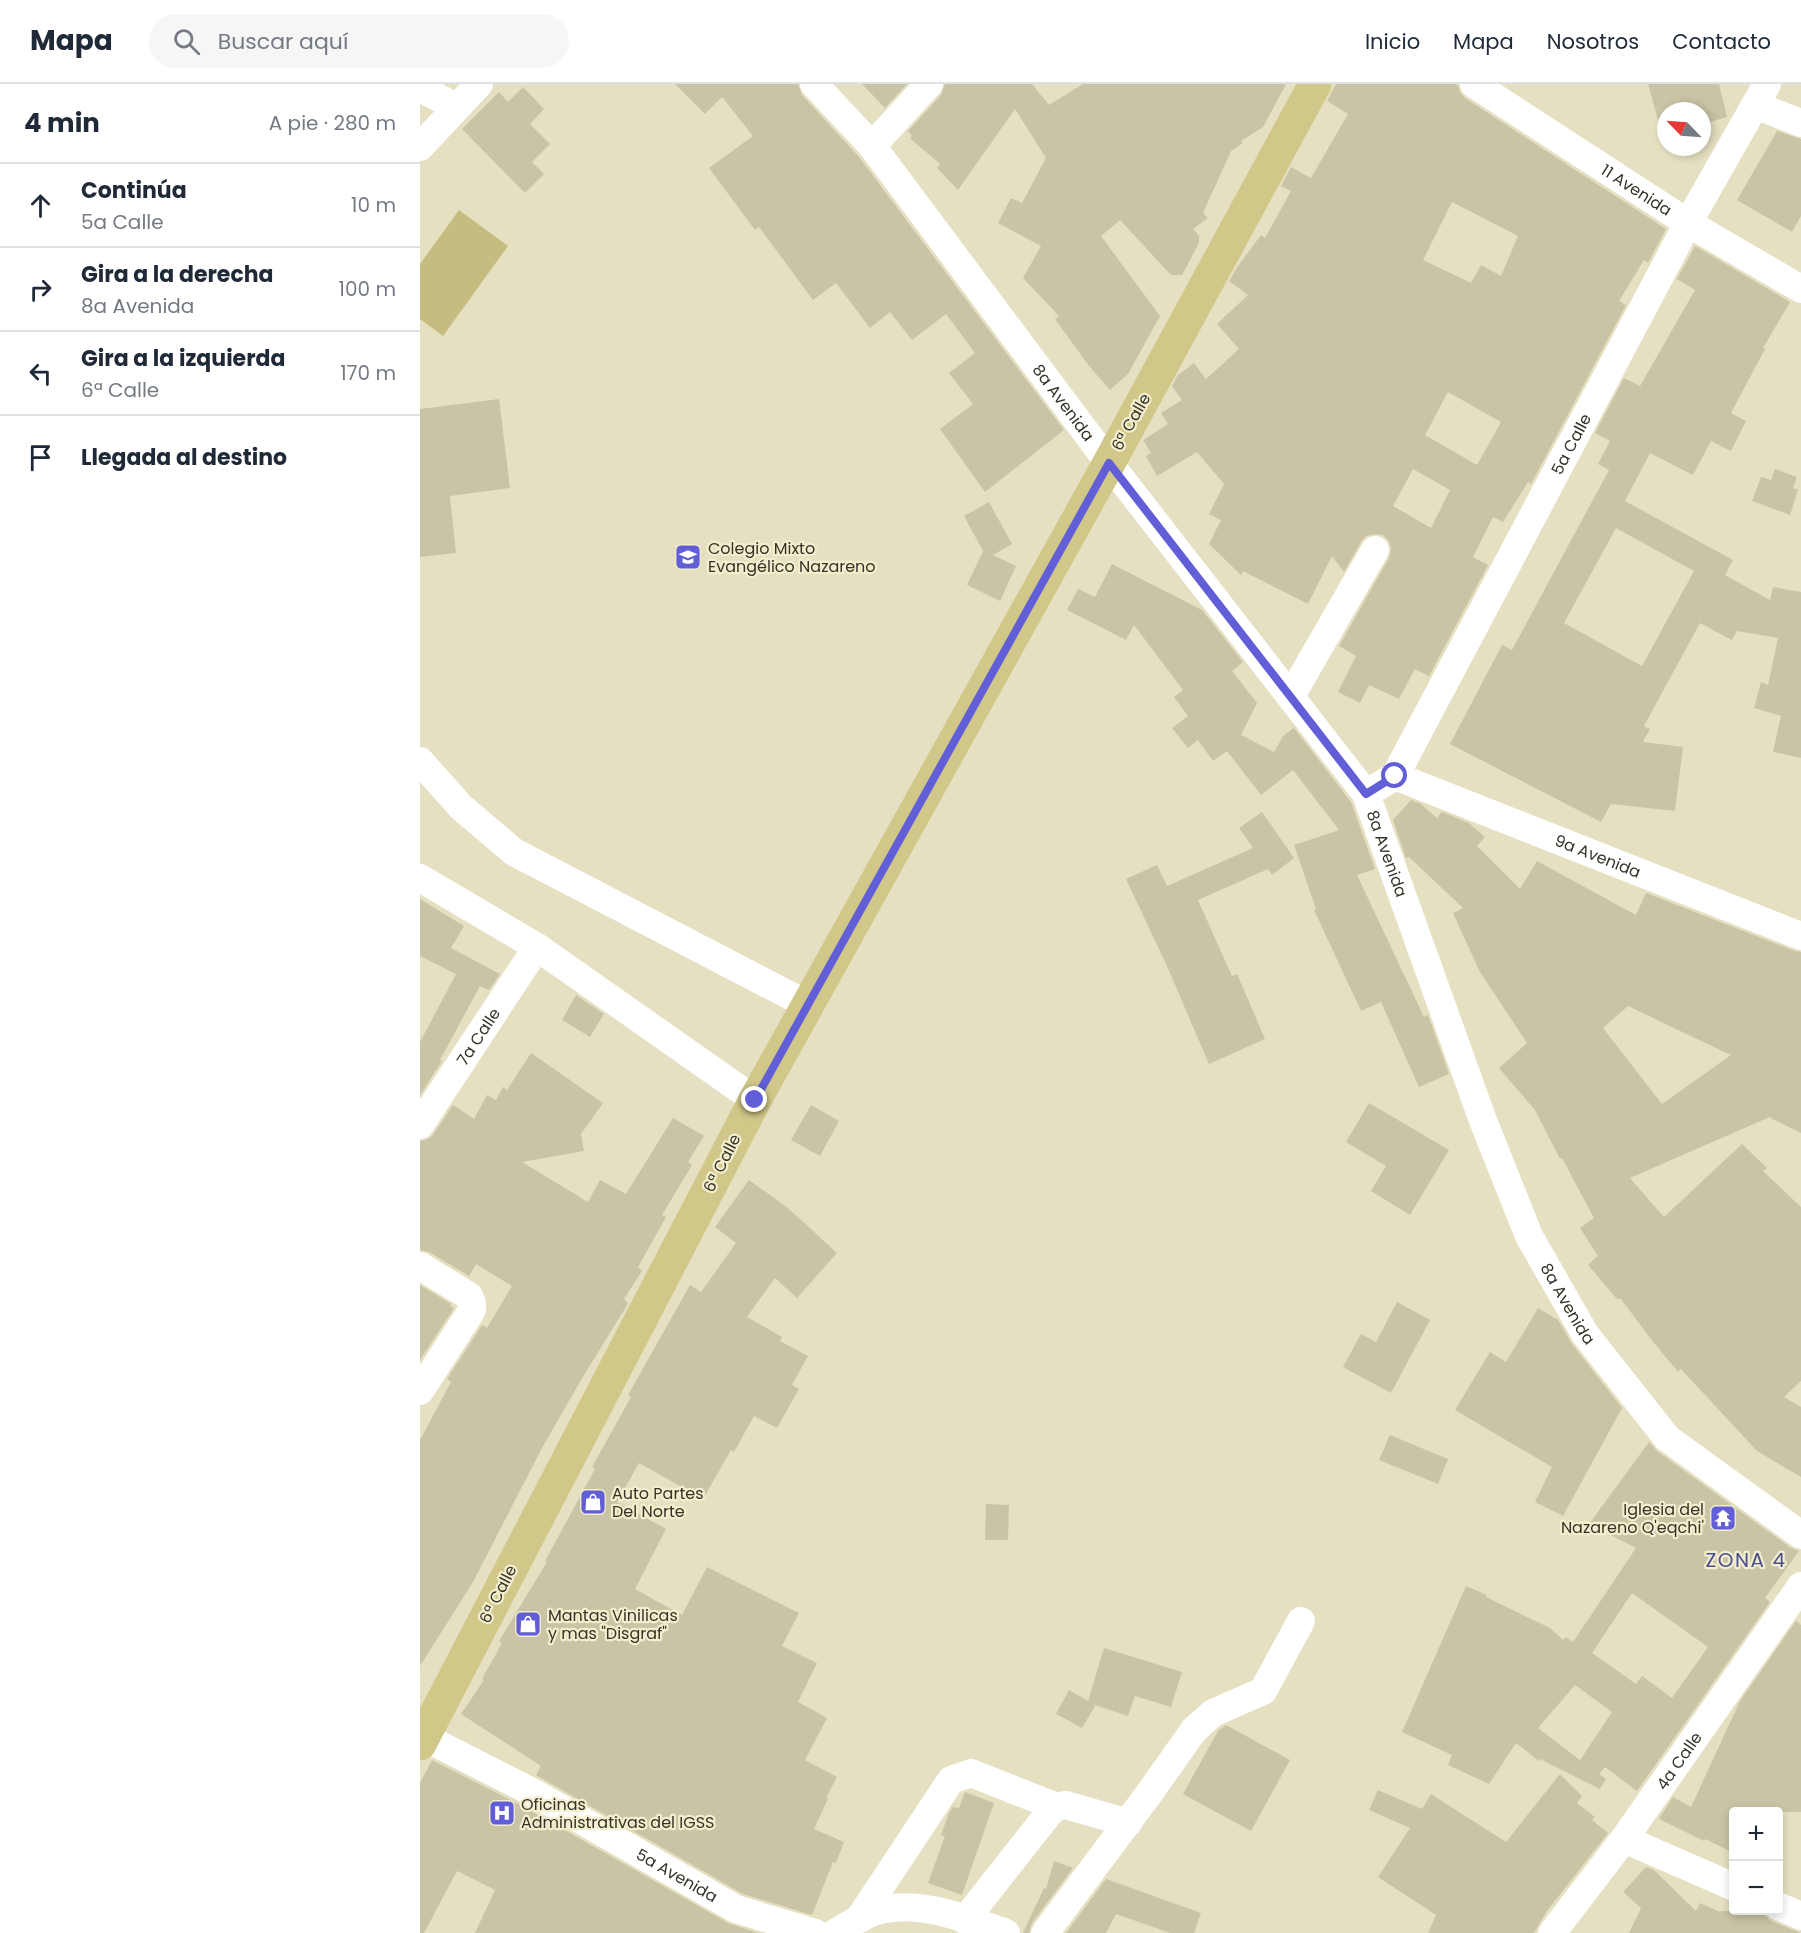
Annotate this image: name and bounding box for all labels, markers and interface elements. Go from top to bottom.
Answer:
search box [149,14,569,68]
text: Mapa [30,21,113,60]
icon: search [170,25,203,58]
text: Buscar aquí [218,26,348,57]
text: Inicio [1365,27,1420,56]
text: Mapa [1453,27,1514,56]
text: Nosotros [1547,27,1639,56]
text: Contacto [1672,27,1771,56]
north arrow [1657,102,1711,156]
text: 4 min [24,105,100,141]
text: A pie · 280 m [269,109,396,137]
street label: 11 Avenida [1597,158,1677,221]
text: Continúa [81,175,187,206]
icon: ahead [24,189,57,222]
text: 10 m [351,191,396,219]
text: 5a Calle [81,208,164,236]
text: Gira a la derecha [81,259,274,290]
icon: right [24,273,57,306]
text: 100 m [339,275,396,303]
text: 8a Avenida [81,292,194,320]
text: Gira a la izquierda [81,343,285,374]
icon: left [24,357,57,390]
text: 170 m [340,359,396,387]
street label: 8a Avenida [1027,359,1100,446]
text: 6ª Calle [81,376,159,404]
street label: 6ª Calle [1106,389,1156,455]
street label: 5a Calle [1545,409,1597,478]
icon: arrive [24,441,57,474]
text: Llegada al destino [81,442,287,473]
place label: Colegio Mixto Evangélico Nazareno [708,537,876,578]
school or university icon: Colegio Mixto Evangélico Nazareno [673,542,703,572]
route start [1381,762,1407,788]
street label: 8a Avenida [1361,807,1413,900]
street label: 9a Avenida [1551,829,1644,883]
street label: 7a Calle [451,1003,506,1070]
route end [741,1086,767,1112]
street label: 6ª Calle [698,1130,746,1196]
street label: 8a Avenida [1535,1259,1601,1349]
place label: Auto Partes Del Norte [612,1482,704,1523]
shop icon: Auto Partes Del Norte [578,1487,608,1517]
place label: Iglesia del Nazareno Q'eqchi' [1561,1498,1704,1539]
temple icon: Iglesia del Nazareno Q'eqchi' [1708,1503,1738,1533]
district label: ZONA 4 [1706,1546,1787,1574]
street label: 6ª Calle [474,1561,522,1627]
place label: Mantas Vinilicas y mas "Disgraf" [548,1604,678,1645]
shop icon: Mantas Vinilicas y mas "Disgraf" [513,1609,543,1639]
street label: 4a Calle [1650,1727,1707,1794]
place label: Oficinas Administrativas del IGSS [521,1793,714,1834]
hospital icon: Oficinas Administrativas del IGSS [487,1798,517,1828]
map controls [1729,1807,1783,1915]
button: + [1729,1807,1783,1861]
street label: 5a Avenida [632,1843,722,1908]
button: − [1729,1861,1783,1915]

